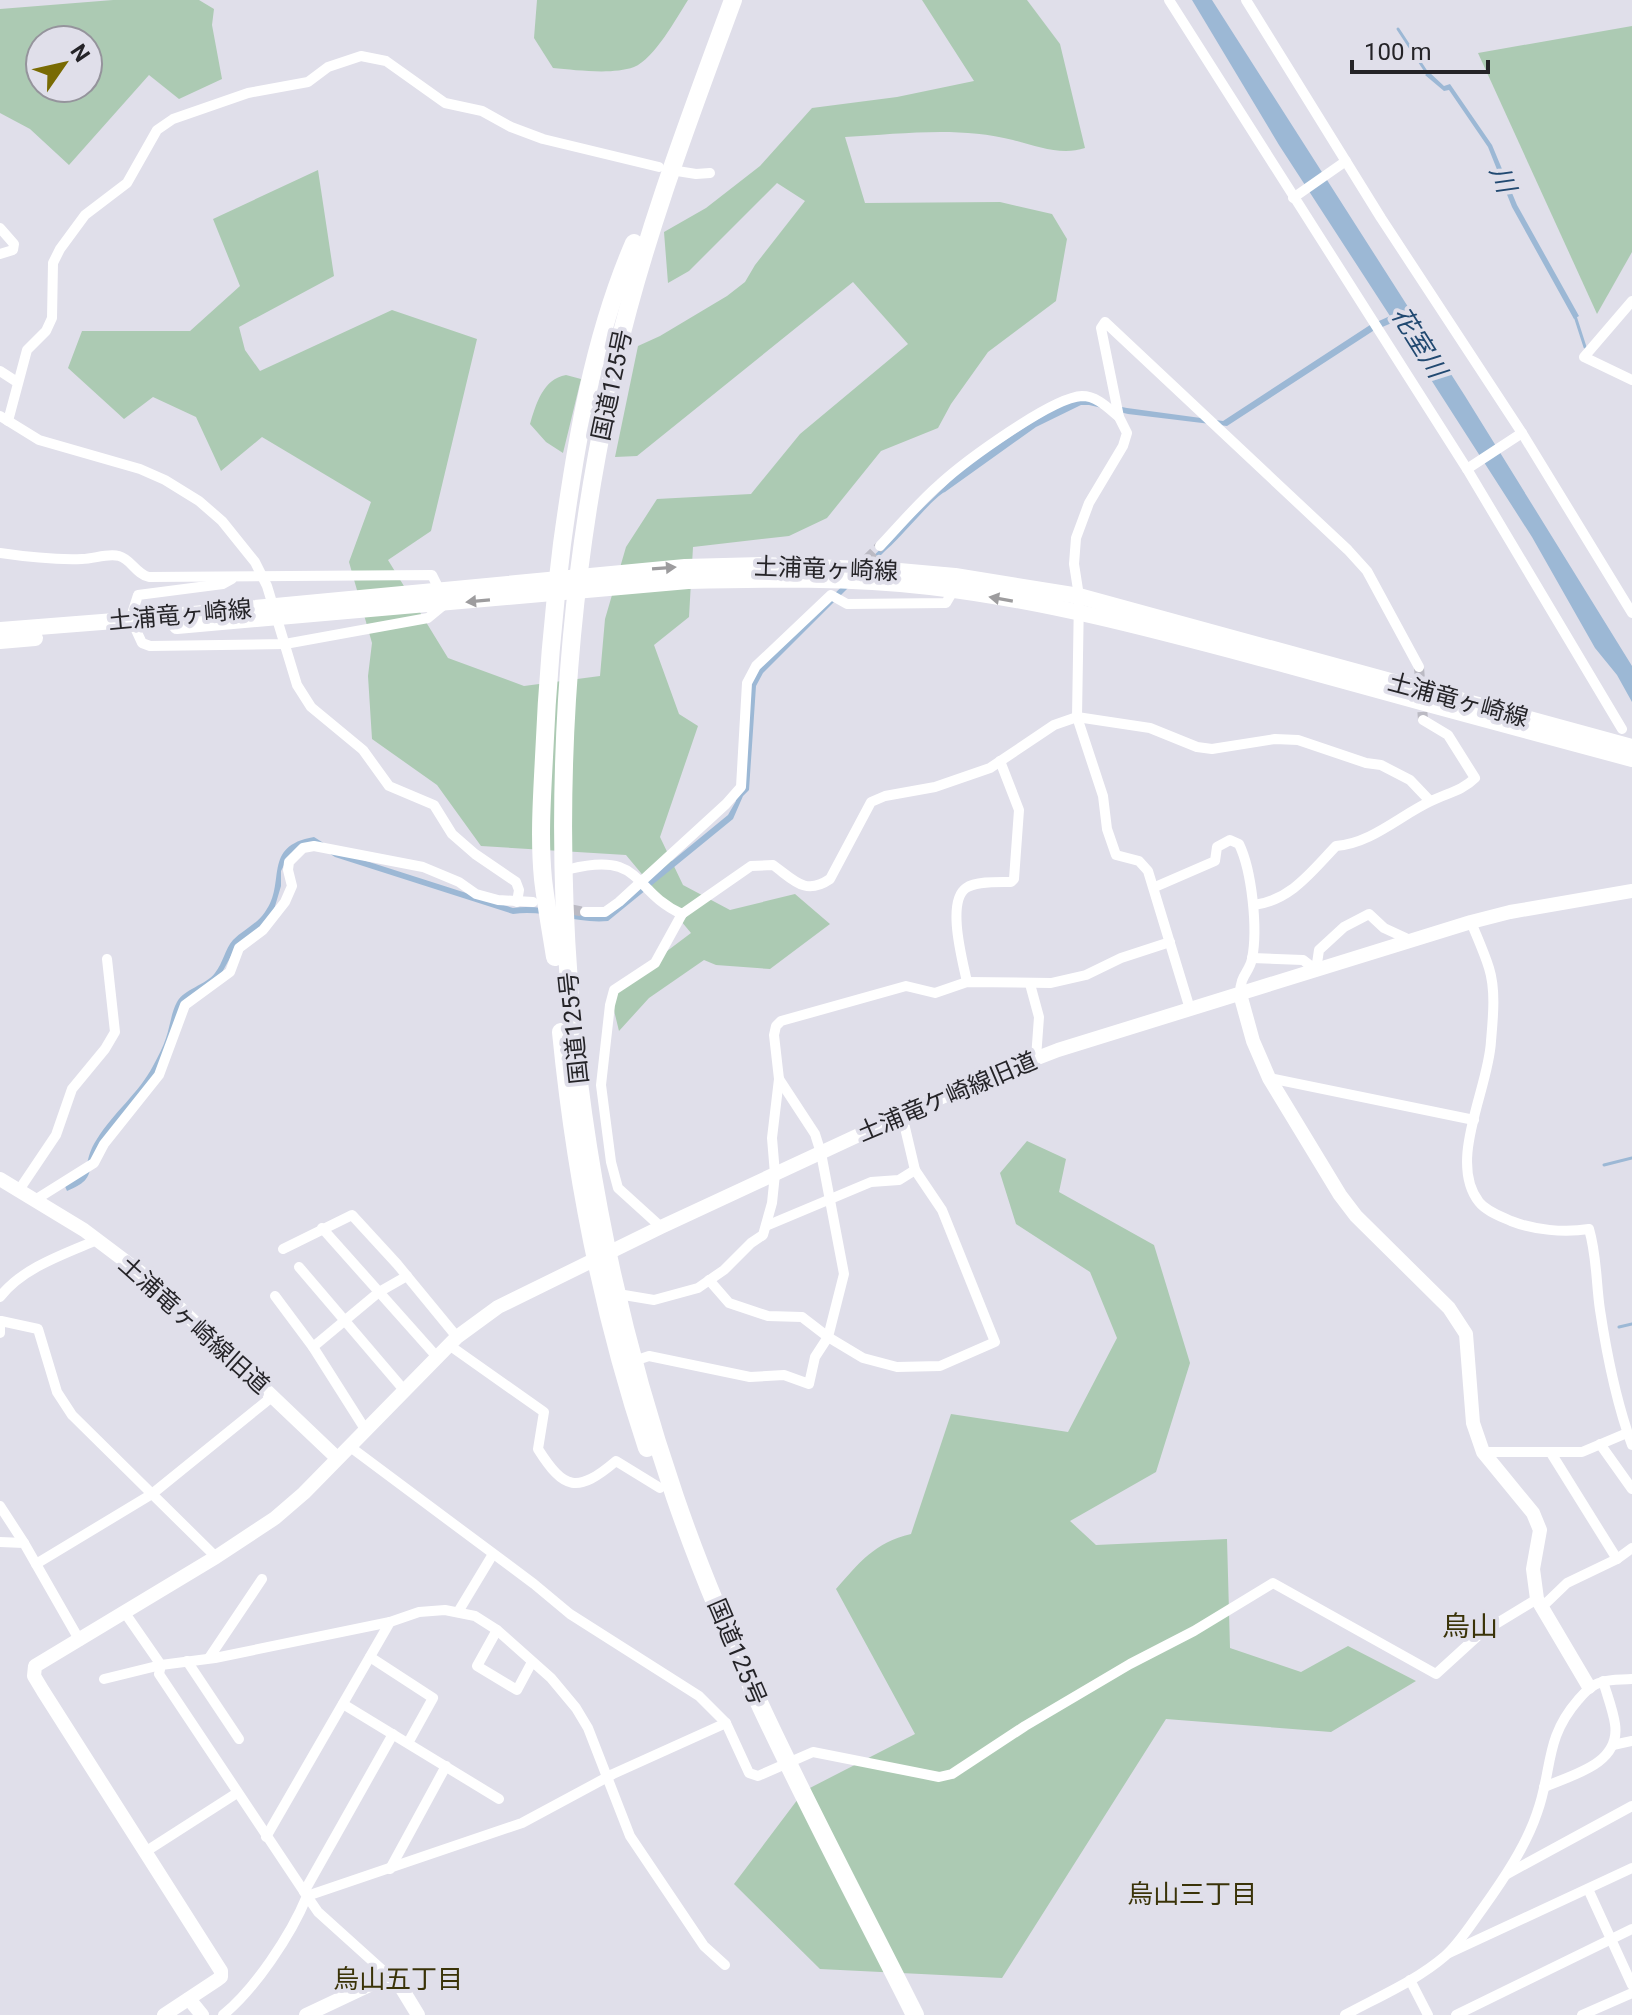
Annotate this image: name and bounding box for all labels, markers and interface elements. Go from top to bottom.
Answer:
north arrow [24,24,104,104]
scale bar [1352,24,1488,74]
text: 100 m [1364,38,1431,66]
text: N [65,40,95,67]
water label: 川 [1484,161,1523,199]
water label: 花室川 [1386,301,1454,386]
street label: 国道125号 [587,327,637,443]
street label: 土浦竜ヶ崎線 [754,552,898,586]
one-way arrow [652,561,677,574]
one-way arrow [988,592,1013,604]
street label: 土浦竜ヶ崎線 [107,595,253,635]
one-way arrow [465,595,490,608]
street label: 土浦竜ヶ崎線 [1385,668,1531,732]
street label: 国道125号 [554,971,594,1085]
street label: 土浦竜ケ崎線旧道 [853,1047,1041,1147]
street label: 土浦竜ヶ崎線旧道 [113,1250,275,1400]
street label: 国道125号 [702,1595,772,1709]
district label: 烏山 [1442,1610,1498,1643]
district label: 烏山三丁目 [1127,1879,1257,1909]
district label: 烏山五丁目 [333,1964,463,1994]

